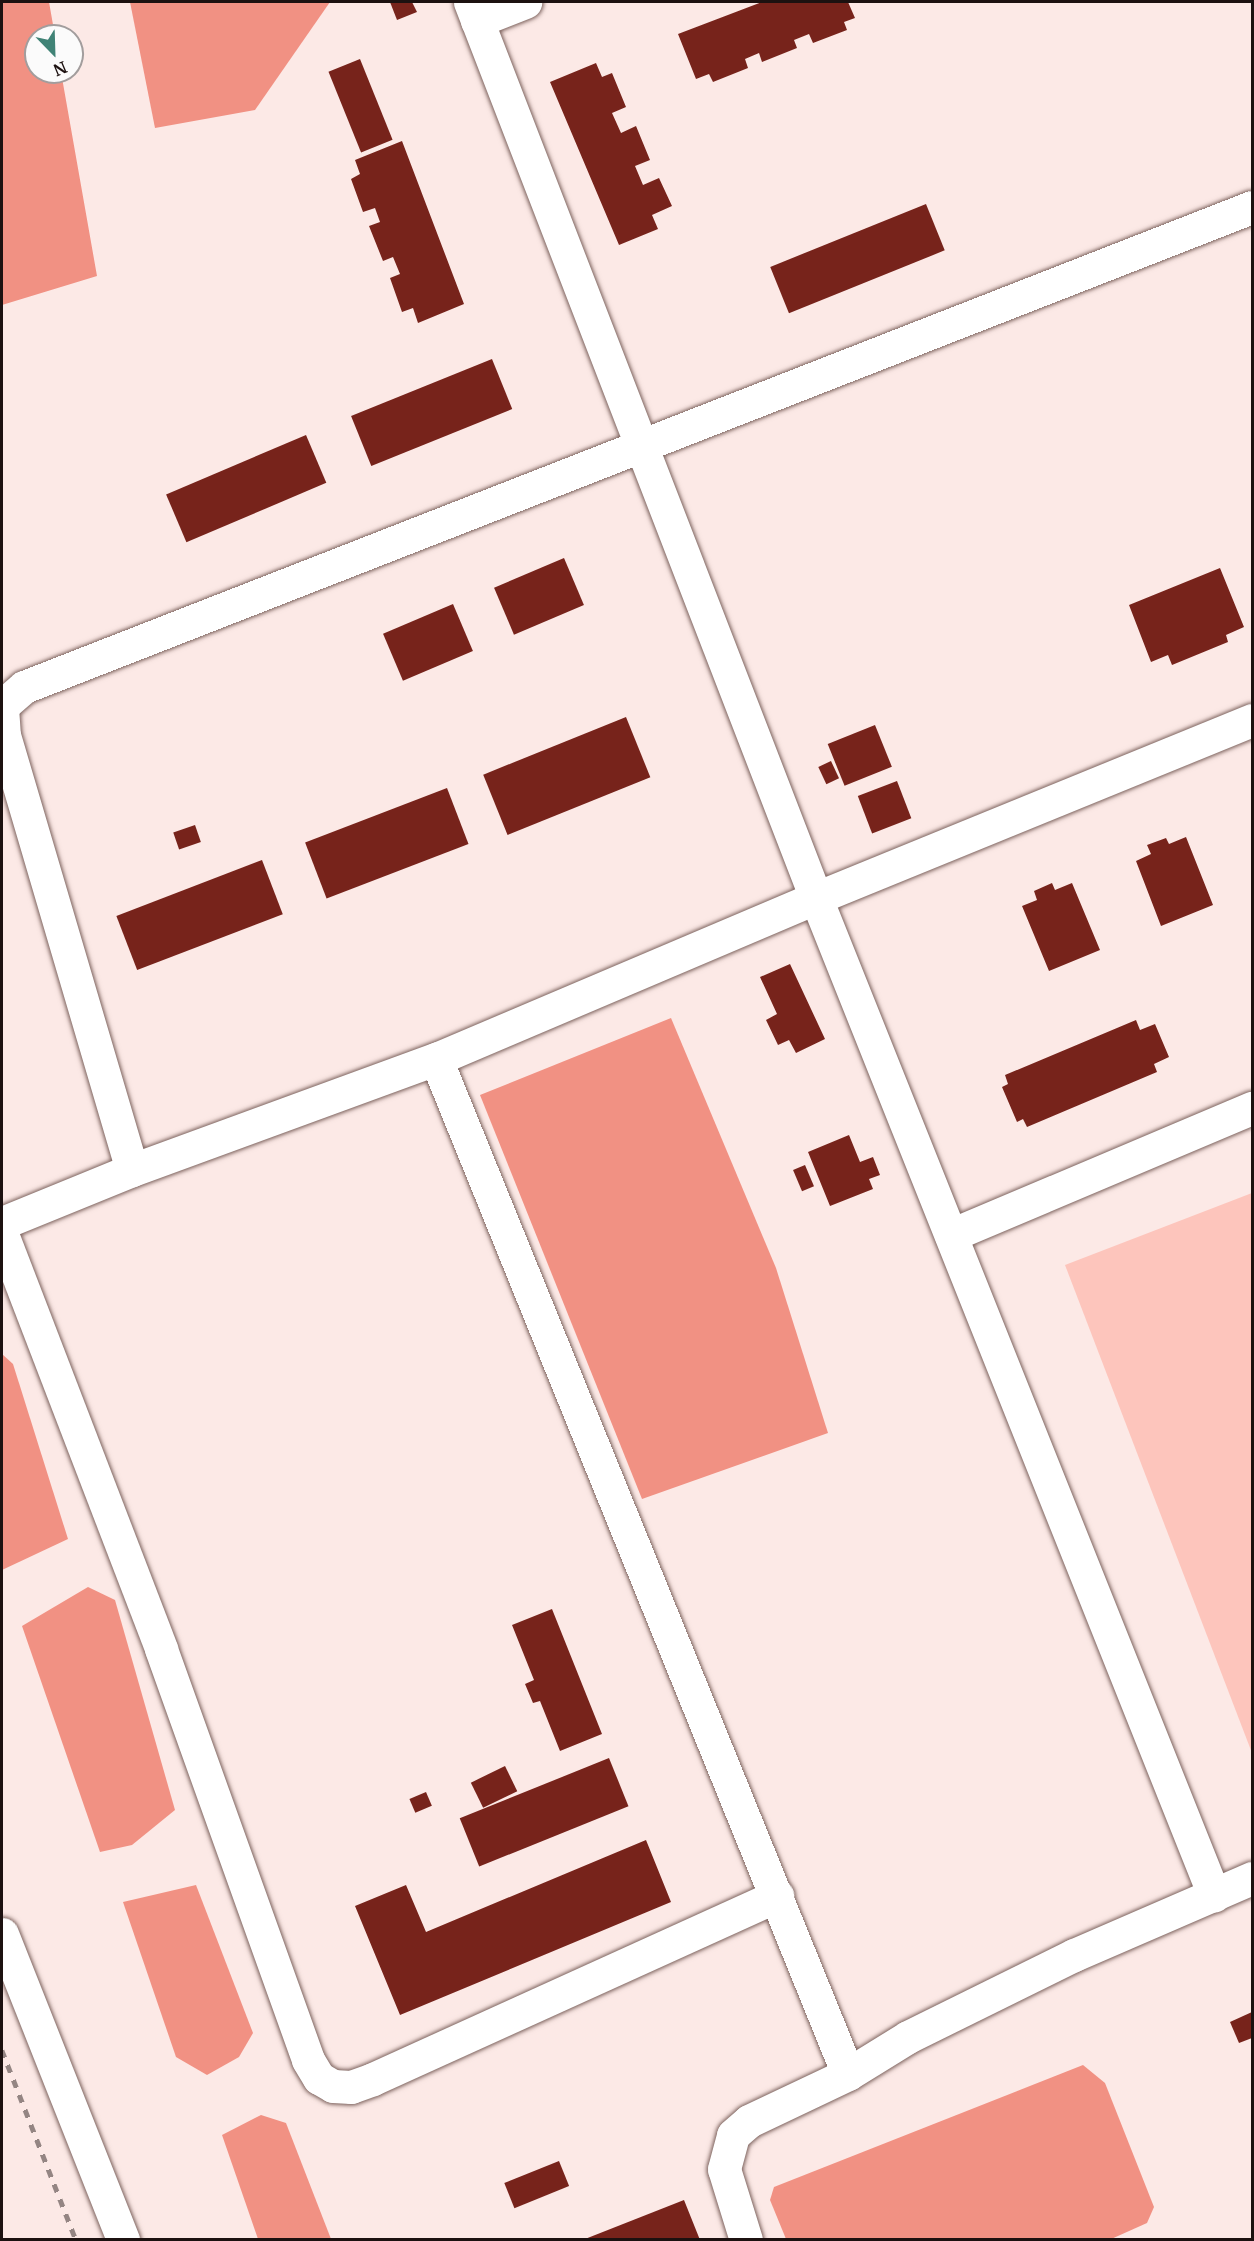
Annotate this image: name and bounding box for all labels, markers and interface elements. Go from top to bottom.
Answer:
north arrow [24,24,84,84]
text: N [51,57,70,80]

